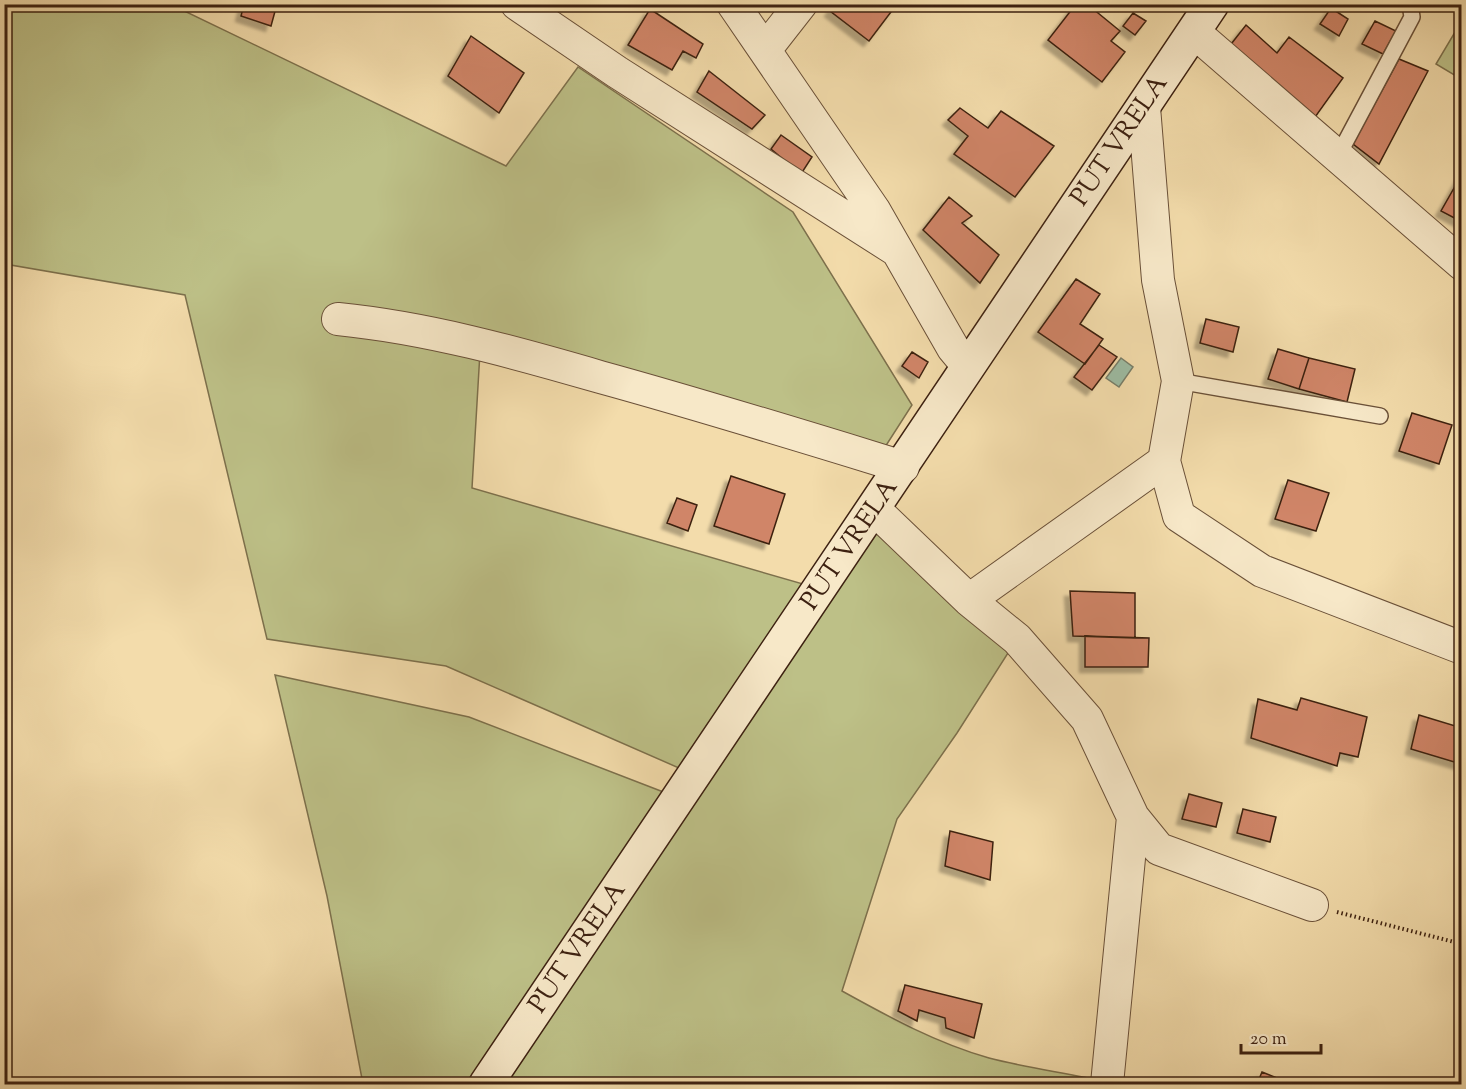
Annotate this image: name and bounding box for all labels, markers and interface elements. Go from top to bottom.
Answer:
street label: PUT VRELA [1062,68,1178,214]
street label: PUT VRELA [792,472,908,618]
street label: PUT VRELA [520,875,636,1021]
scale bar [1241,1017,1320,1055]
text: 20 m [1250,1027,1287,1053]

